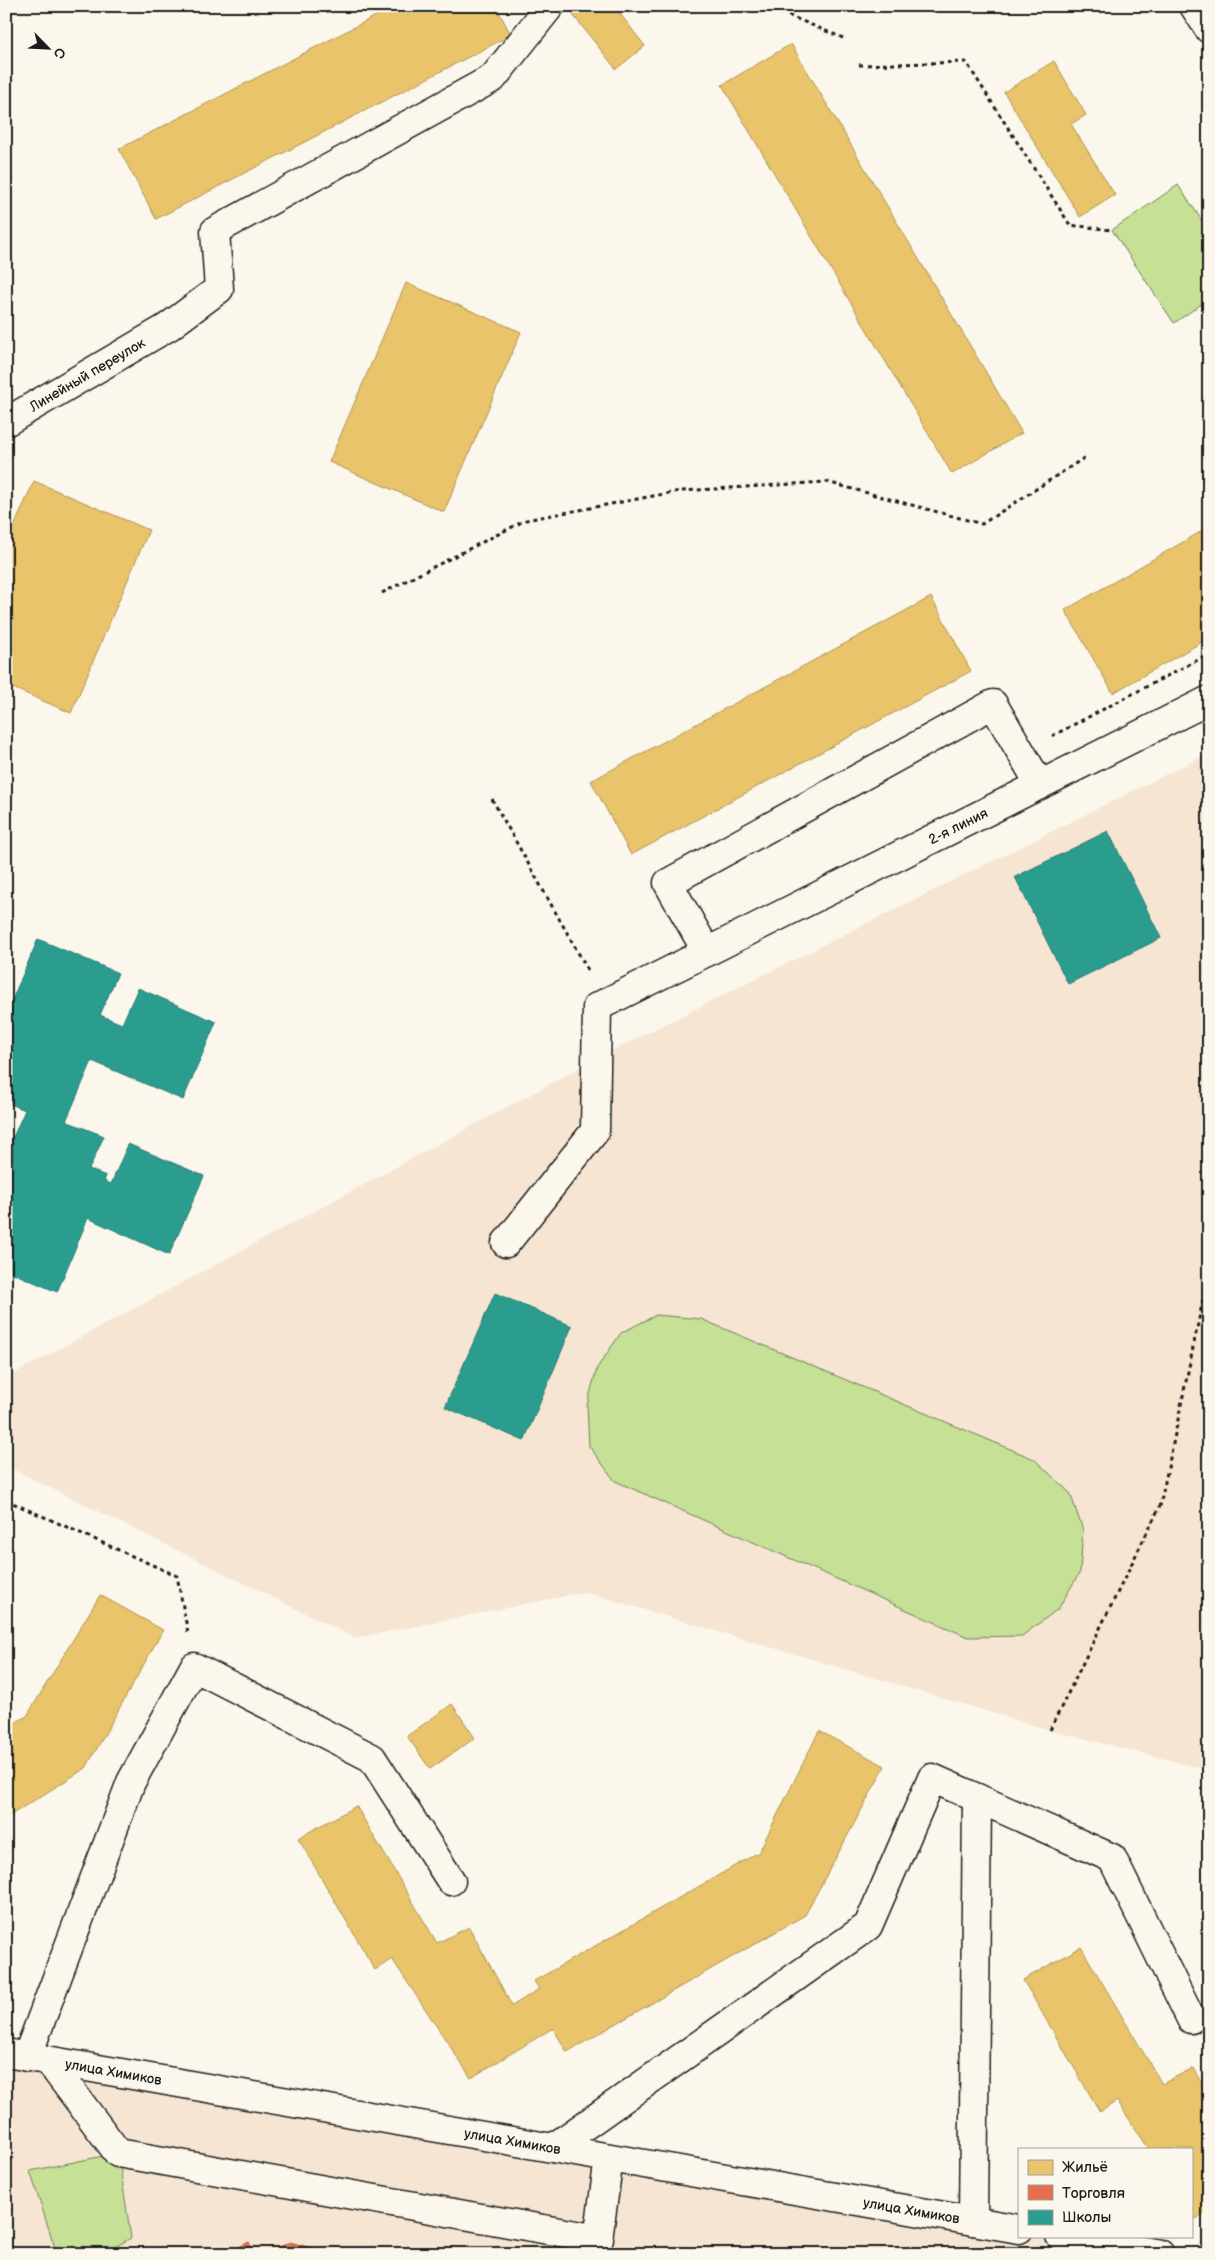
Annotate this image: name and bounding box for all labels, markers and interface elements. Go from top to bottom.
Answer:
north arrow [22,22,72,72]
text: С [50,45,69,61]
street label: Линейный переулок [26,334,149,416]
street label: 2-я линия [926,804,991,848]
street label: улица Химиков [64,2055,164,2089]
street label: улица Химиков [463,2125,563,2158]
legend [1018,2148,1192,2238]
text: Жильё [1062,2158,1108,2177]
text: Торговля [1062,2184,1125,2203]
street label: улица Химиков [862,2194,962,2228]
text: Школы [1062,2208,1111,2227]

